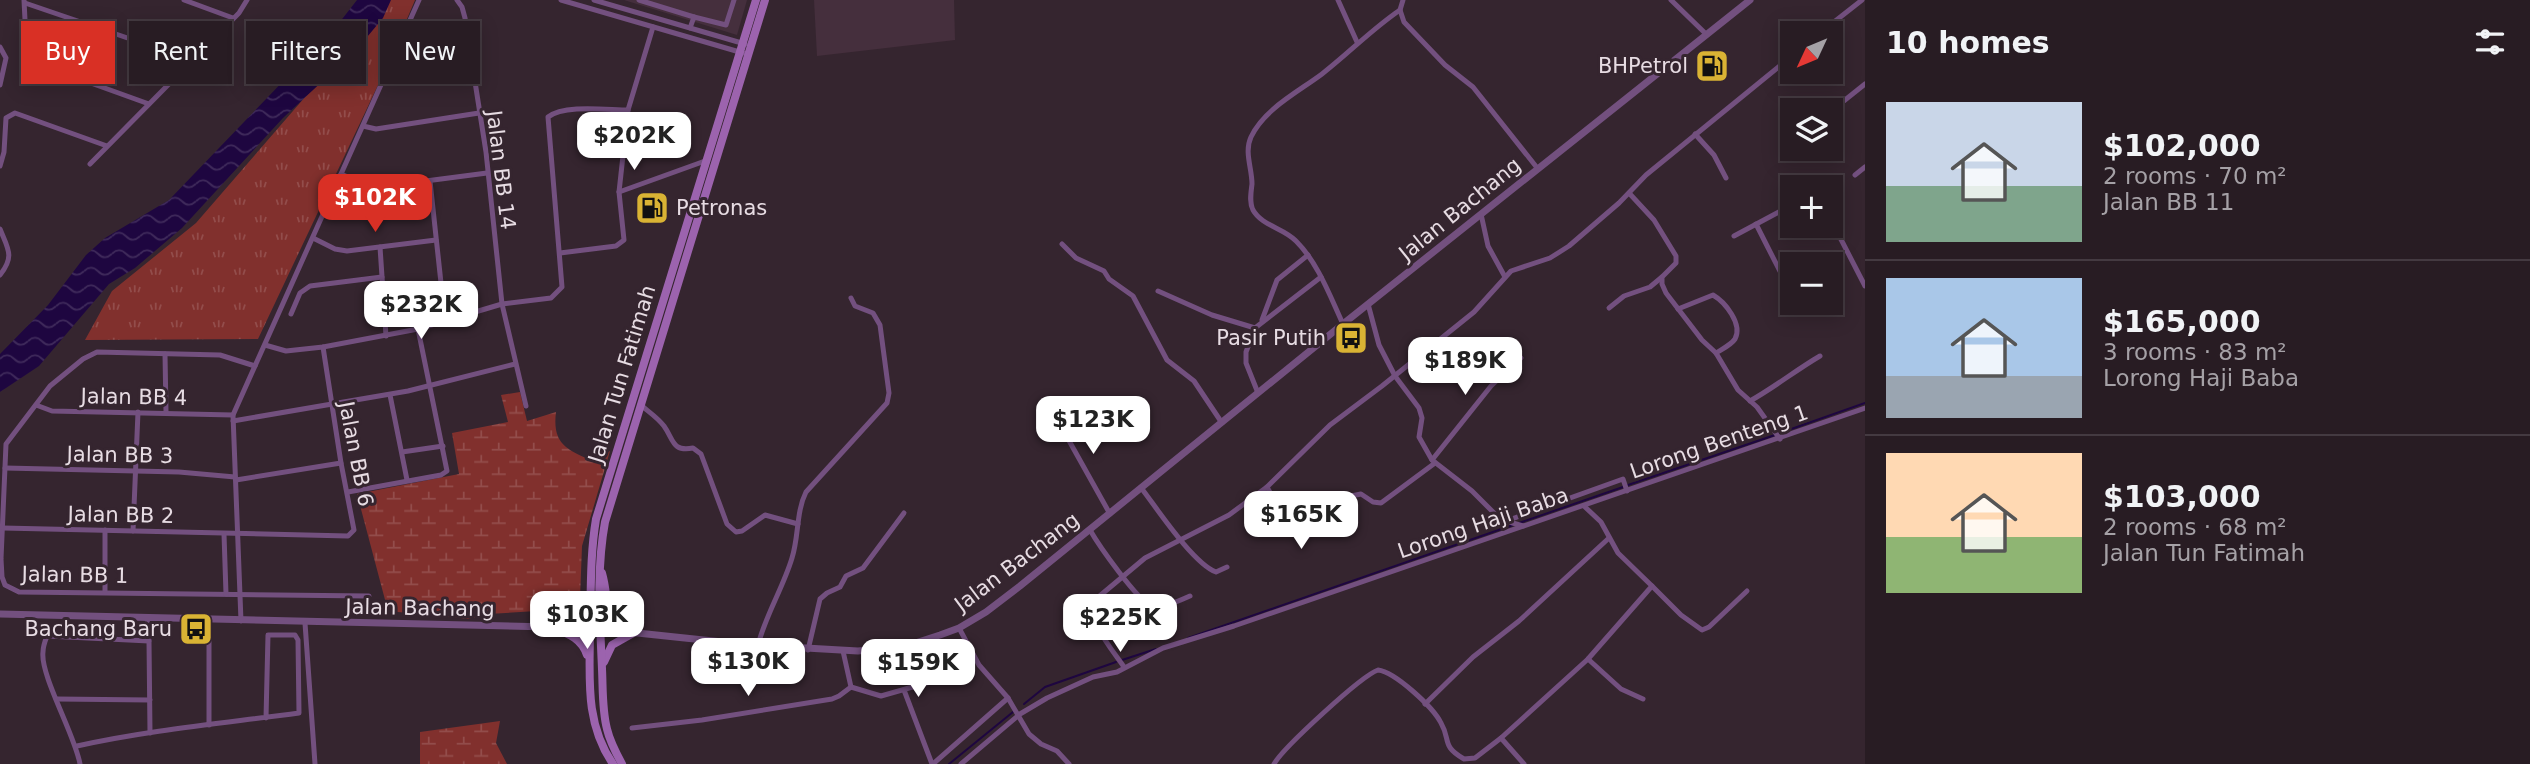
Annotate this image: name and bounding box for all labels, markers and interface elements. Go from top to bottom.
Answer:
chip: Buy [21,21,115,84]
chip: Rent [129,21,232,84]
chip: Filters [246,21,366,84]
chip: New [380,21,480,84]
north arrow [1780,21,1843,84]
map controls [1780,21,1843,315]
icon: filters [2471,23,2509,61]
text: 10 homes [1886,25,2050,60]
fuel station icon: BHPetrol [1693,47,1731,85]
place label: BHPetrol [1598,54,1688,78]
button: layers [1780,98,1843,161]
street label: Jalan BB 14 [482,107,520,231]
pin: $202K [585,113,683,172]
text: $202K [593,122,675,148]
text: $102,000 [2103,128,2261,163]
icon: home [1942,130,2026,214]
street label: Jalan Bachang [1393,153,1526,267]
text: 2 rooms · 70 m² [2103,163,2287,189]
pin: $102K [326,174,424,234]
button: + [1780,175,1843,238]
text: $102K [334,184,416,210]
fuel station icon: Petronas [633,189,671,227]
text: Jalan BB 11 [2103,189,2234,215]
place label: Petronas [676,196,767,220]
button: − [1780,252,1843,315]
pin: $232K [372,282,470,341]
street label: Jalan Tun Fatimah [583,282,660,468]
text: $232K [380,291,462,317]
text: $165,000 [2103,304,2261,339]
icon: home [1942,306,2026,390]
bus stop icon: Pasir Putih [1332,319,1370,357]
place label: Pasir Putih [1216,326,1326,350]
pin: $189K [1416,338,1514,397]
text: 3 rooms · 83 m² [2103,339,2287,365]
text: $189K [1424,347,1506,373]
text: Lorong Haji Baba [2103,365,2299,391]
street label: Jalan BB 4 [78,384,188,410]
pin: $123K [1044,396,1142,456]
street label: Jalan BB 6 [334,397,378,509]
street label: Lorong Benteng 1 [1627,400,1811,484]
text: $123K [1052,406,1134,432]
street label: Jalan BB 3 [64,442,174,468]
text: $103,000 [2103,479,2261,514]
icon: home [1942,481,2026,565]
street label: Lorong Haji Baba [1394,483,1572,563]
pin: $165K [1252,491,1350,551]
text: $165K [1260,501,1342,527]
street label: Jalan BB 2 [65,502,175,528]
street label: Jalan Bachang [949,507,1084,618]
text: 2 rooms · 68 m² [2103,514,2287,540]
text: Jalan Tun Fatimah [2103,540,2305,566]
street label: Jalan BB 1 [19,562,129,588]
pin: $103K [538,592,636,651]
pin: $225K [1071,594,1169,654]
street label: Jalan Bachang [343,595,495,621]
text: $103K [546,601,628,627]
text: $225K [1079,604,1161,630]
bus stop icon: Bachang Baru [177,610,215,648]
place label: Bachang Baru [24,617,172,641]
pin: $130K [699,638,797,698]
pin: $159K [869,640,967,699]
text: $130K [707,648,789,674]
text: $159K [877,649,959,675]

